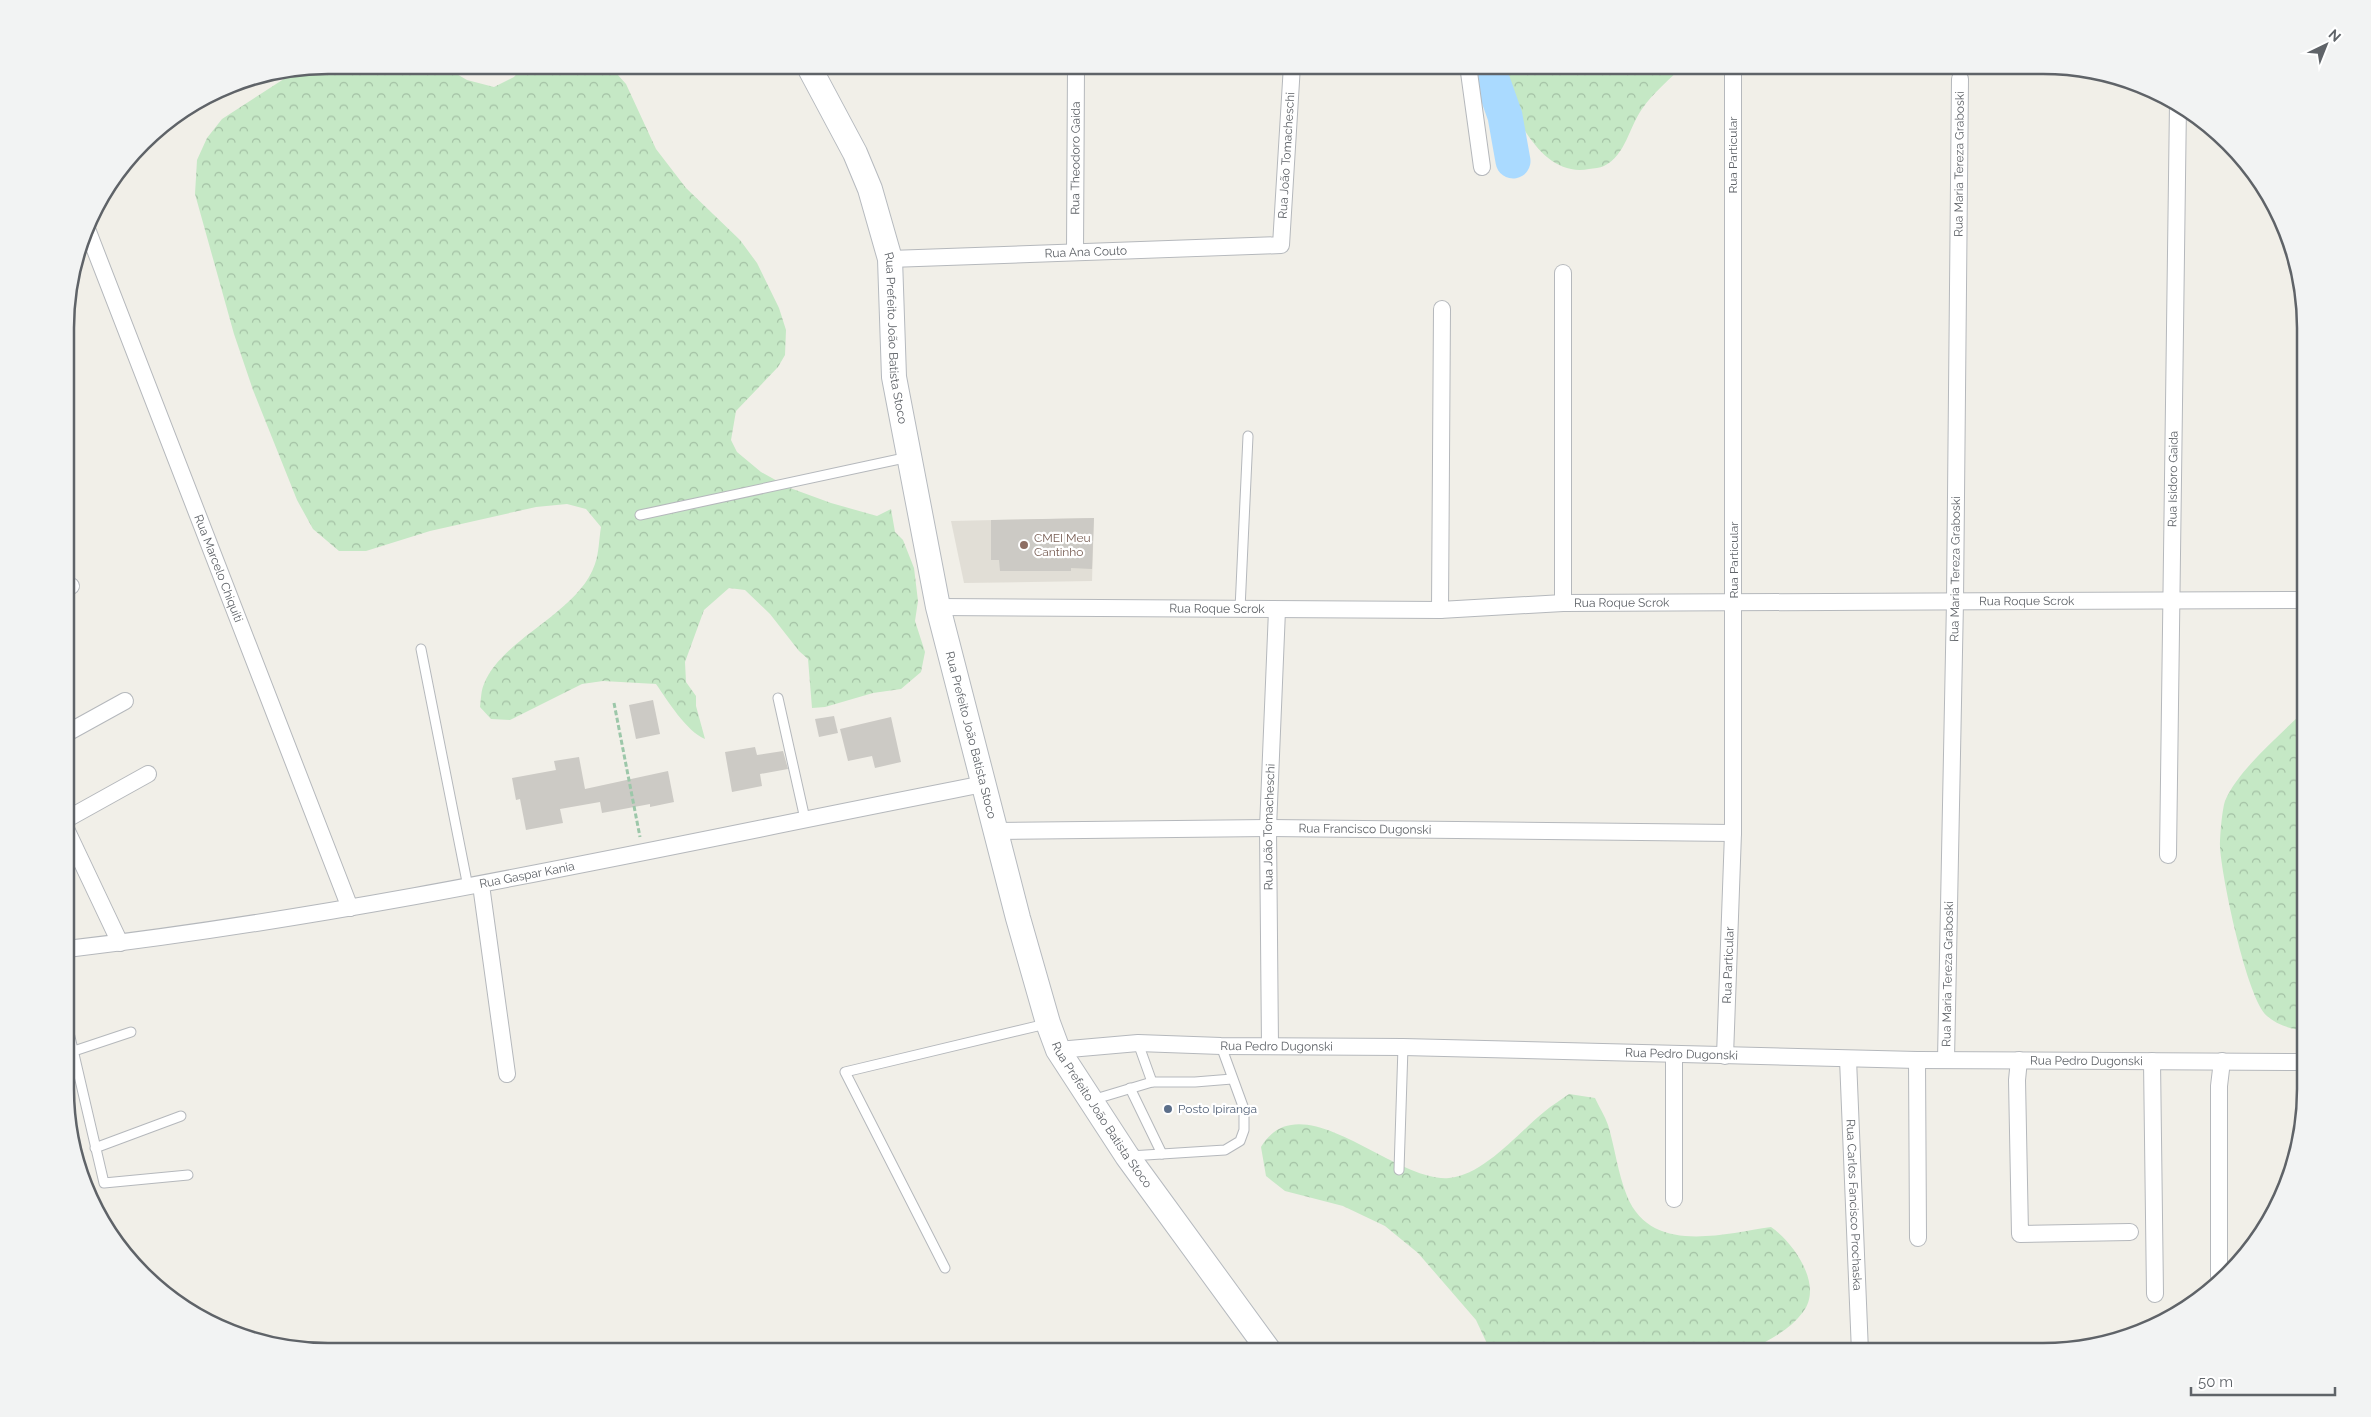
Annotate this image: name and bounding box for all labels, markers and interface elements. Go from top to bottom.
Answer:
north arrow [2301,20,2351,70]
text: N [2326,26,2344,45]
street label: Rua Maria Tereza Graboski [1951,91,1967,237]
street label: Rua João Tomacheschi [1276,92,1297,219]
street label: Rua Theodoro Gaida [1068,101,1083,215]
street label: Rua Particular [1726,116,1740,194]
street label: Rua Ana Couto [1044,244,1127,260]
street label: Rua Prefeito João Batista Stoco [881,251,910,425]
street label: Rua Isidoro Gaida [2165,431,2181,527]
street label: Rua Maria Tereza Graboski [1947,496,1963,642]
street label: Rua Marcelo Chiquiti [191,513,246,624]
street label: Rua Particular [1727,521,1741,599]
place label: CMEI Meu Cantinho [1034,531,1091,559]
marker: CMEI Meu Cantinho [1018,539,1030,551]
street label: Rua Roque Scrok [1979,594,2075,608]
street label: Rua Roque Scrok [1574,596,1670,610]
street label: Rua Roque Scrok [1169,601,1265,616]
street label: Rua Prefeito João Batista Stoco [943,650,999,820]
street label: Rua João Tomacheschi [1261,763,1278,890]
street label: Rua Francisco Dugonski [1299,821,1431,837]
street label: Rua Gaspar Kania [478,859,576,891]
street label: Rua Maria Tereza Graboski [1939,901,1956,1047]
street label: Rua Particular [1720,926,1737,1004]
street label: Rua Pedro Dugonski [1220,1039,1333,1054]
street label: Rua Prefeito João Batista Stoco [1049,1040,1155,1191]
street label: Rua Pedro Dugonski [1625,1046,1738,1062]
street label: Rua Pedro Dugonski [2030,1054,2143,1068]
place label: Posto Ipiranga [1178,1102,1257,1116]
marker: Posto Ipiranga [1162,1103,1174,1115]
street label: Rua Carlos Fancisco Prochaska [1843,1119,1864,1291]
scale bar [2191,1364,2335,1396]
text: 50 m [2198,1373,2233,1391]

